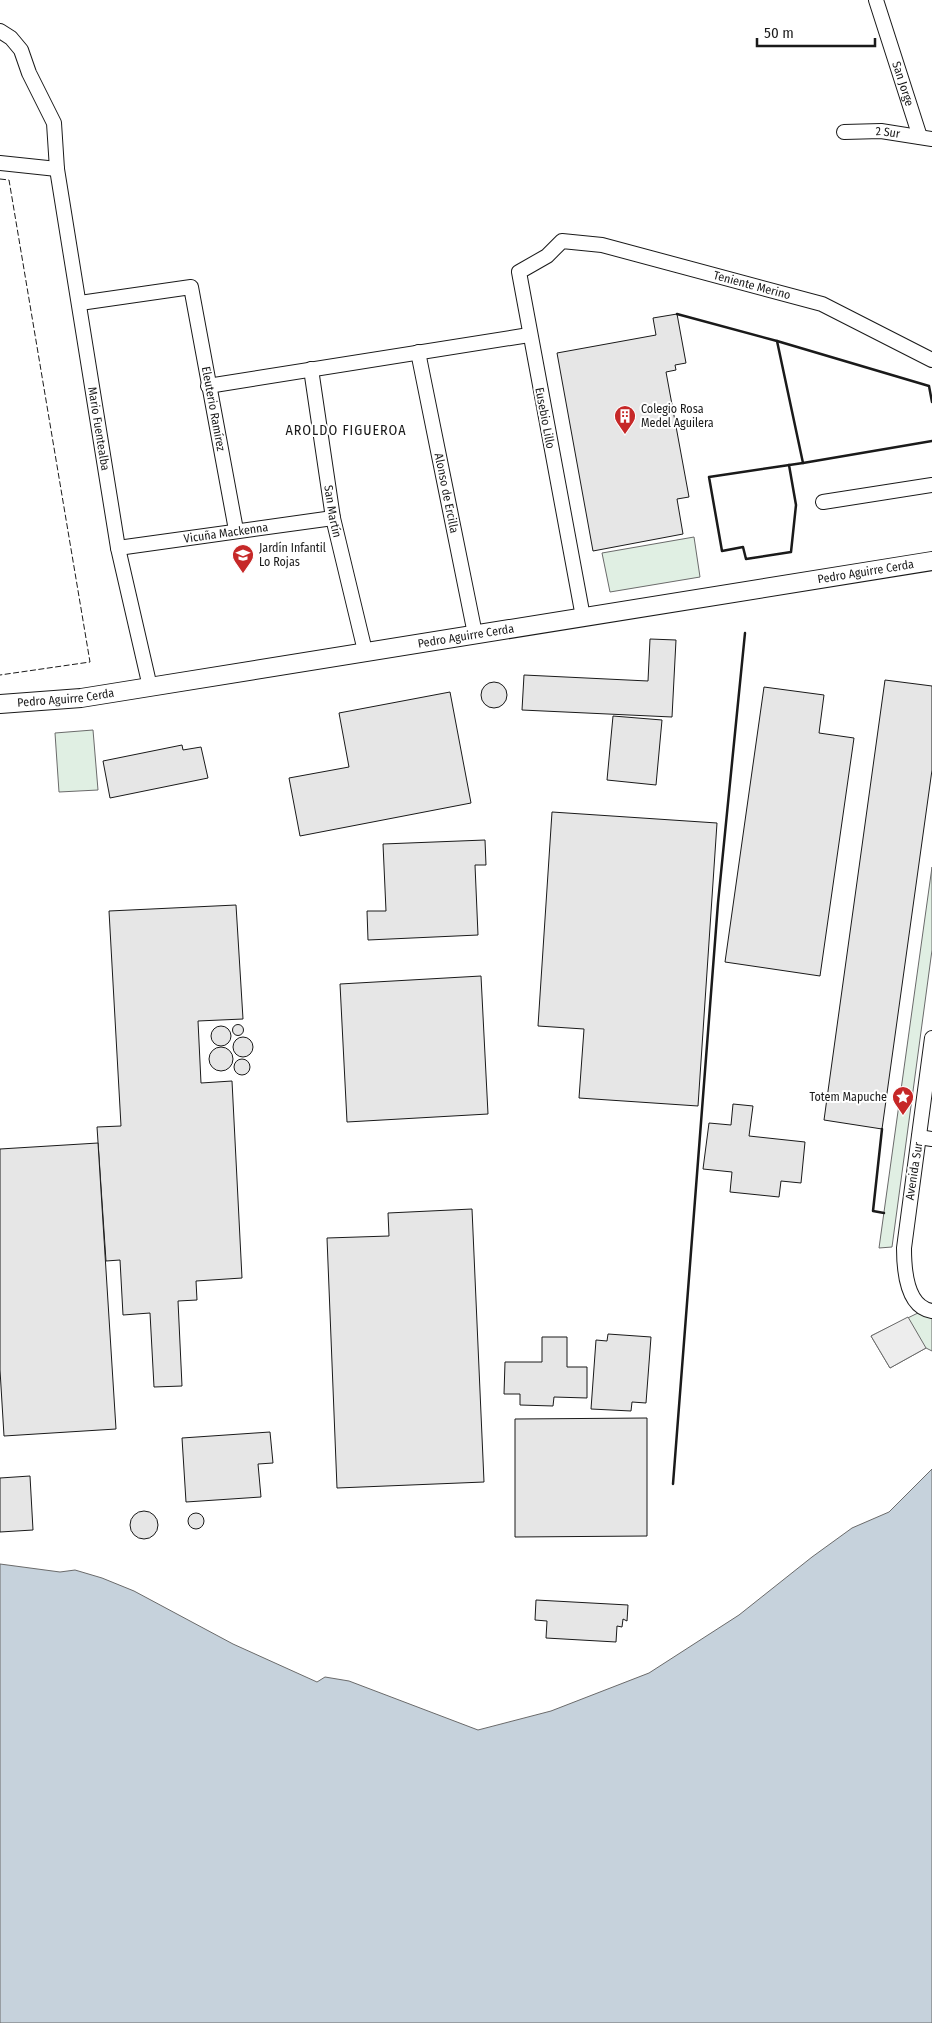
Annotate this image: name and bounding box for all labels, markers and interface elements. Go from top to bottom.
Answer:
scale bar [757,15,874,47]
text: 50 m [764,24,794,42]
street label: San Jorge [889,60,917,108]
street label: 2 Sur [876,124,902,141]
street label: Teniente Merino [712,268,792,302]
street label: Eleuterio Ramírez [199,365,228,453]
street label: Mario Fuentealba [85,386,112,472]
street label: Eusebio Lillo [532,386,558,450]
place label: Colegio Rosa Medel Aguilera [641,402,714,430]
building icon: Colegio Rosa Medel Aguilera [613,404,637,435]
district label: AROLDO FIGUEROA [285,422,407,439]
street label: Alonso de Ercilla [432,452,461,534]
street label: San Martín [321,484,344,539]
street label: Vicuña Mackenna [183,520,269,546]
place label: Jardín Infantil Lo Rojas [259,541,326,569]
school or university icon: Jardín Infantil Lo Rojas [231,543,255,574]
street label: Pedro Aguirre Cerda [817,557,915,586]
street label: Pedro Aguirre Cerda [417,621,515,651]
street label: Pedro Aguirre Cerda [17,686,115,710]
place icon: Totem Mapuche [891,1085,915,1116]
place label: Totem Mapuche [810,1090,887,1104]
street label: Avenida Sur [903,1140,926,1201]

